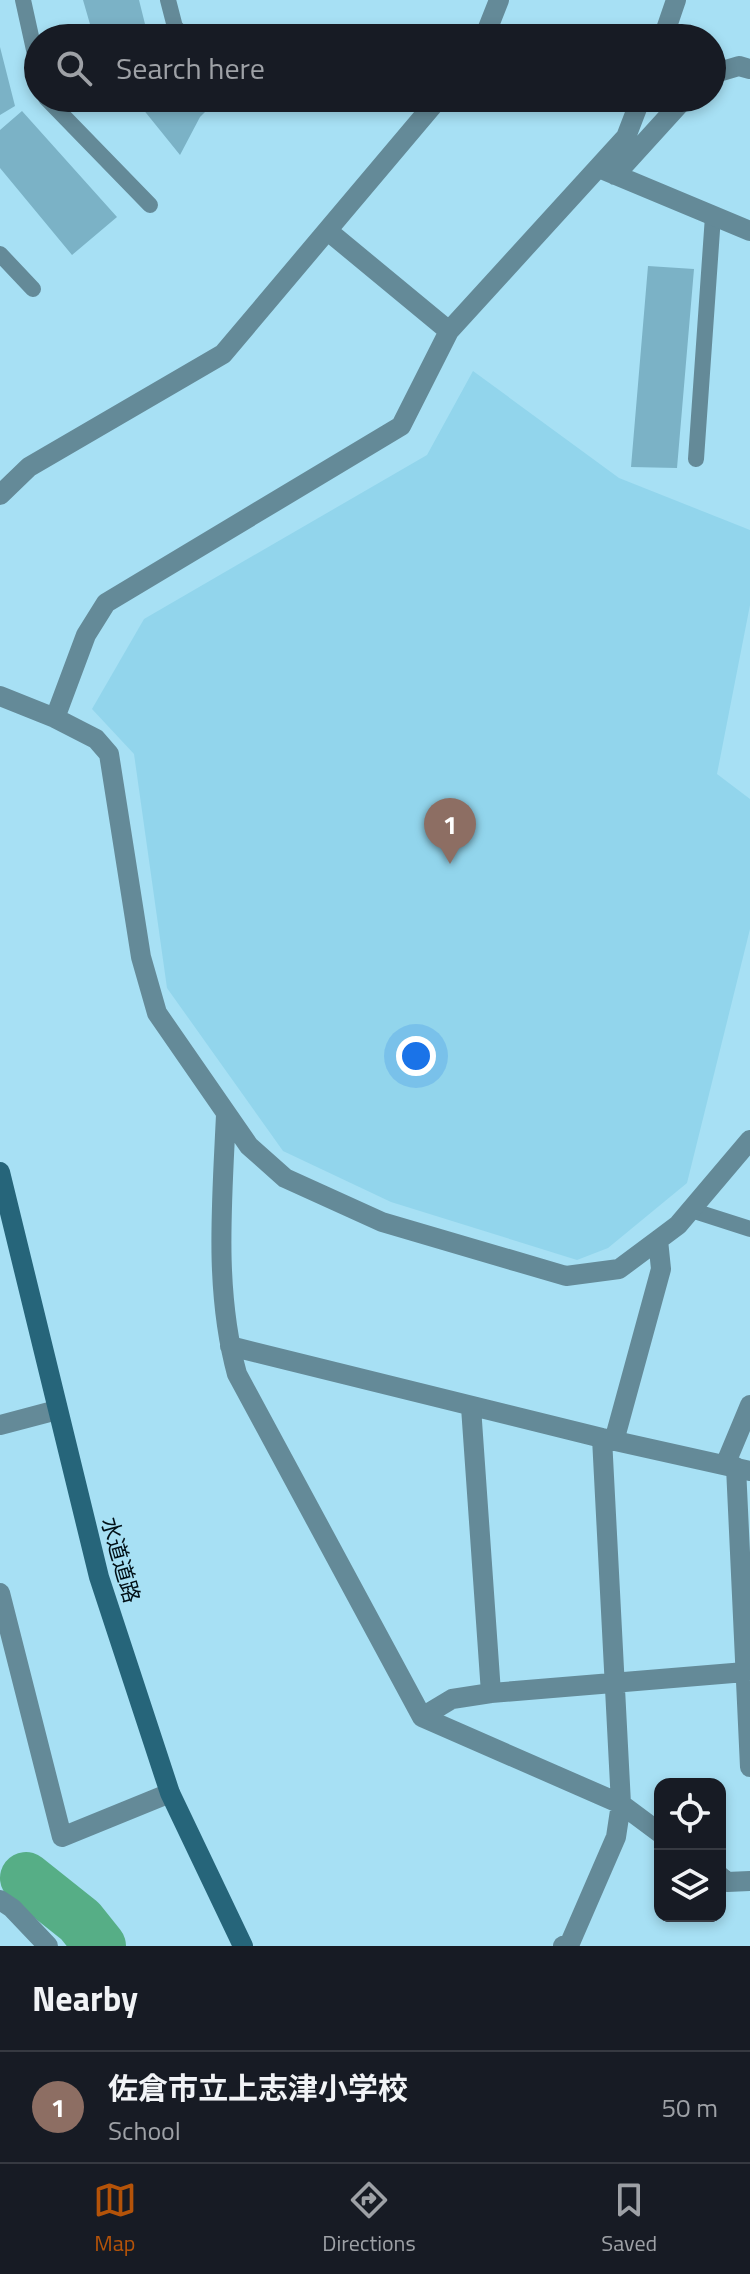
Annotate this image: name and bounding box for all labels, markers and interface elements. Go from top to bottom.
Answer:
search box [24,24,726,112]
text: Search here [116,45,265,91]
icon: search [52,46,96,90]
pin: 1 [424,798,476,864]
your location [396,1036,436,1076]
street label: 水道道路 [93,1513,149,1607]
map controls [654,1778,726,1922]
button: locate [654,1778,726,1850]
button: layers [654,1850,726,1922]
text: Nearby [32,1972,138,2024]
text: 佐倉市立上志津小学校 [108,2065,408,2111]
text: 1 [51,2088,65,2127]
text: 50 m [661,2088,718,2127]
text: School [108,2111,181,2150]
tab: Map [93,2178,137,2260]
tab: Directions [322,2178,416,2260]
tab: Saved [601,2178,657,2260]

